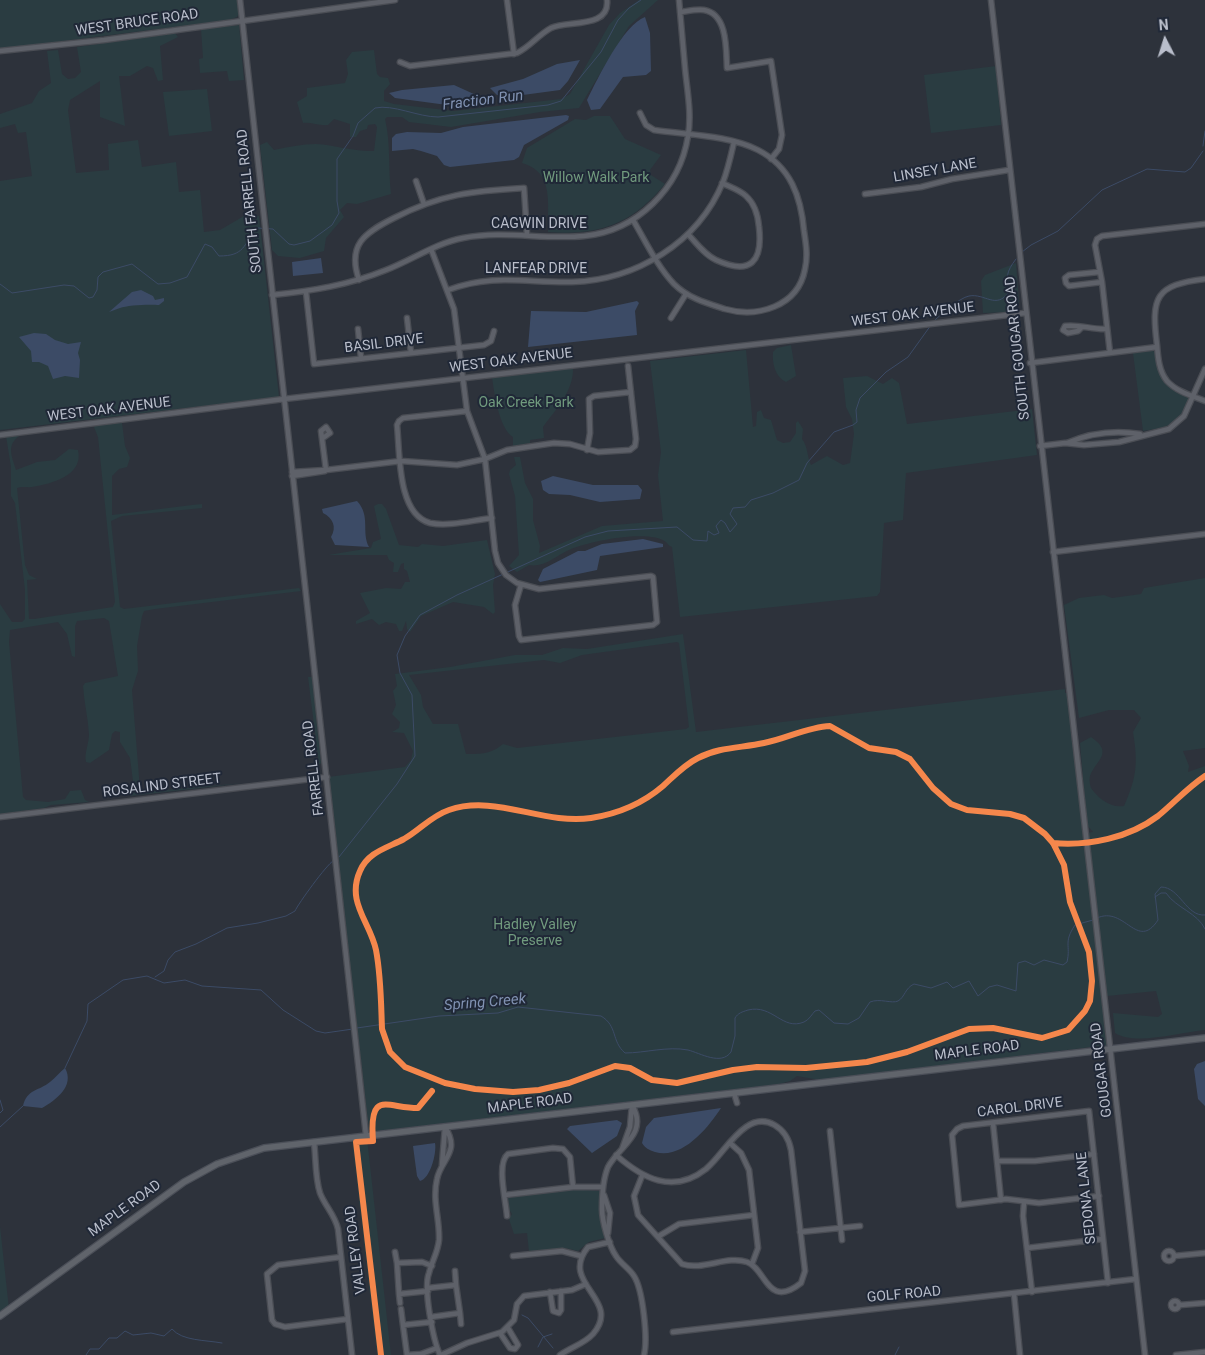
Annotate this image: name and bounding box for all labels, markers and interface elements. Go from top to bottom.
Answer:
street label: WEST BRUCE ROAD [74,6,200,40]
north arrow [1140,15,1190,65]
text: N [1158,17,1169,33]
water label: Fraction Run [442,87,524,115]
street label: SOUTH FARRELL ROAD [234,128,266,274]
street label: LINSEY LANE [892,155,978,187]
park label: Willow Walk Park [543,170,649,186]
street label: CAGWIN DRIVE [491,216,587,232]
street label: LANFEAR DRIVE [485,261,587,277]
street label: SOUTH GOUGAR ROAD [1002,275,1034,421]
street label: WEST OAK AVENUE [851,299,975,331]
street label: BASIL DRIVE [344,331,424,357]
street label: WEST OAK AVENUE [449,345,573,377]
street label: WEST OAK AVENUE [47,394,171,426]
park label: Oak Creek Park [478,395,574,411]
street label: FARRELL ROAD [300,719,328,817]
street label: ROSALIND STREET [102,770,222,802]
park label: Hadley Valley Preserve [493,917,577,950]
water label: Spring Creek [443,990,527,1016]
street label: GOUGAR ROAD [1088,1022,1116,1118]
street label: MAPLE ROAD [933,1037,1021,1065]
street label: MAPLE ROAD [486,1090,574,1118]
street label: CAROL DRIVE [976,1094,1064,1122]
street label: SEDONA LANE [1074,1151,1100,1245]
street label: MAPLE ROAD [85,1177,165,1241]
street label: VALLEY ROAD [342,1205,370,1295]
street label: GOLF ROAD [866,1283,942,1307]

